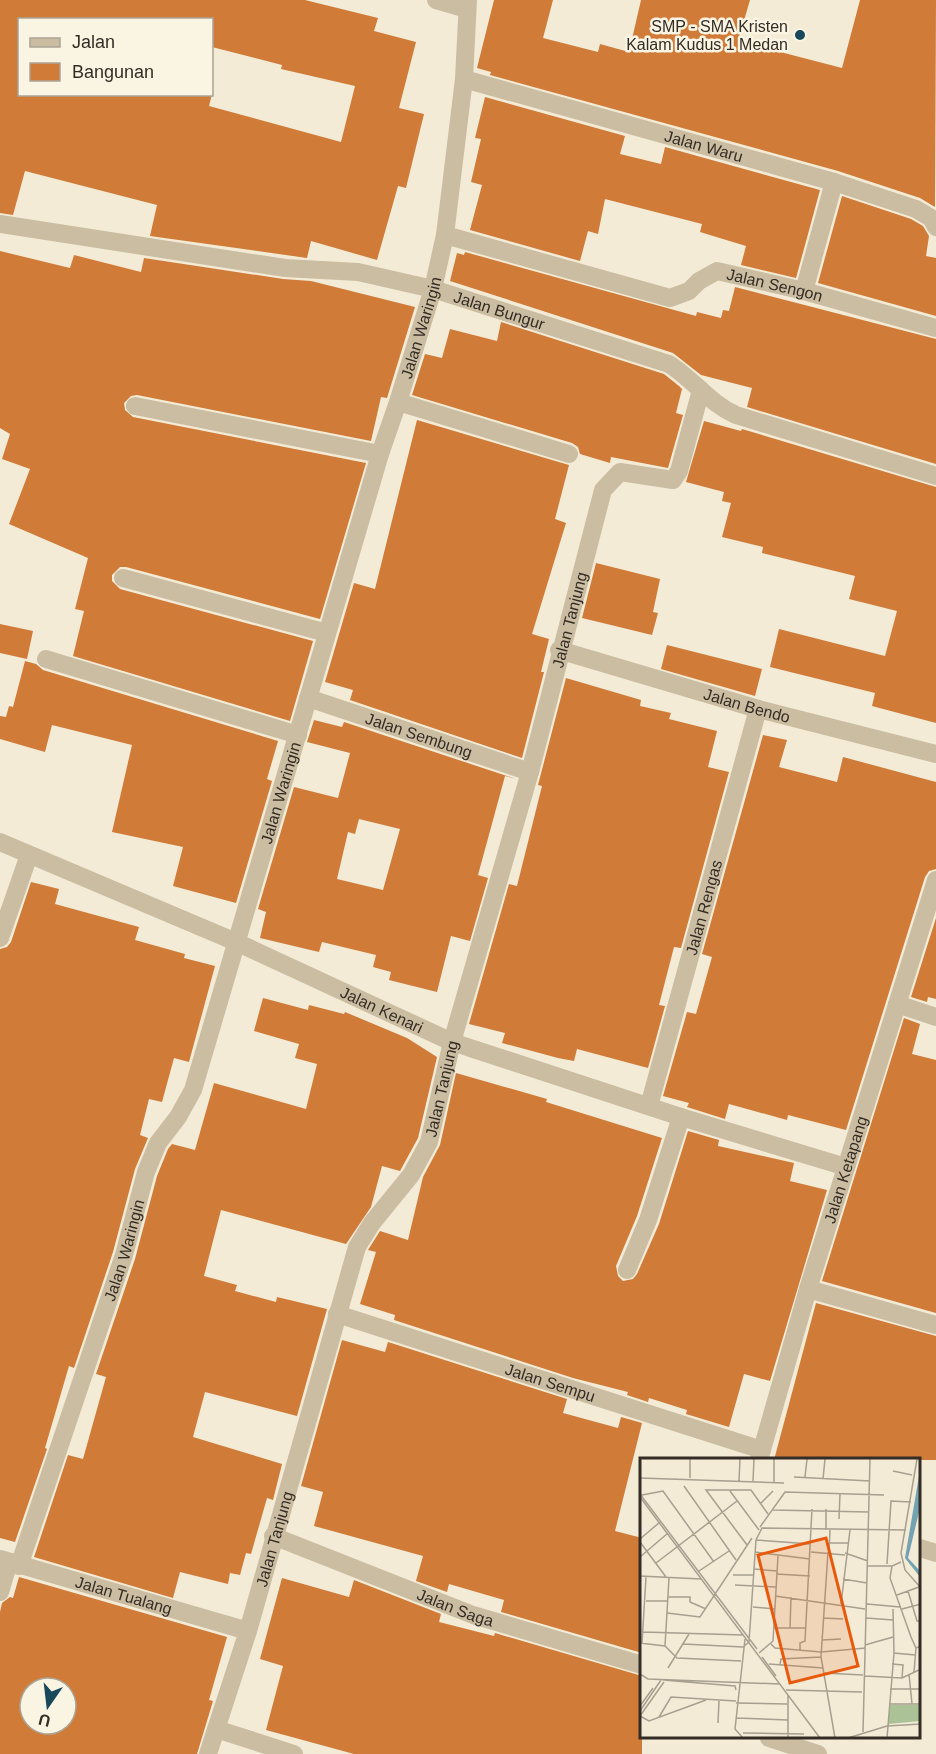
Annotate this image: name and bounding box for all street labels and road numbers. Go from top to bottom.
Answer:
street label: Jalan Waru [663,127,745,165]
street label: Jalan Sengon [725,265,825,304]
street label: Jalan Waringin [397,275,444,380]
street label: Jalan Bungur [452,288,548,333]
street label: Jalan Tanjung [549,570,590,670]
street label: Jalan Bendo [702,685,792,725]
street label: Jalan Sembung [364,709,474,761]
street label: Jalan Waringin [257,740,303,846]
street label: Jalan Rengas [682,858,725,957]
street label: Jalan Kenari [338,983,426,1036]
street label: Jalan Tanjung [422,1039,461,1139]
street label: Jalan Ketapang [821,1114,870,1225]
street label: Jalan Waringin [101,1197,147,1303]
street label: Jalan Sempu [503,1360,597,1405]
street label: Jalan Tanjung [252,1489,296,1589]
street label: Jalan Tualang [74,1573,174,1617]
street label: Jalan Saga [415,1585,496,1629]

